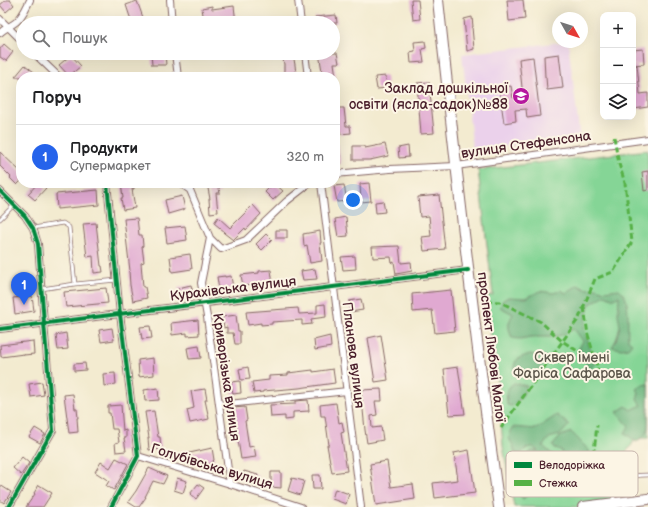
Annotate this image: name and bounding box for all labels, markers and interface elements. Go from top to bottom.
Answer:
north arrow [552,12,588,48]
map controls [600,12,636,120]
button: + [600,12,636,48]
search box [16,16,340,60]
icon: search [30,27,52,49]
text: Пошук [62,29,108,48]
button: − [600,48,636,84]
place label: Заклад дошкільної освіти (ясла-садок)№88 [349,80,509,113]
button: layers [600,84,636,120]
school or university icon: Заклад дошкільної освіти (ясла-садок)№88 [511,86,531,106]
text: Поруч [32,88,82,108]
street label: вулиця Стефенсона [460,127,593,162]
text: Продукти [70,139,138,158]
text: 1 [42,149,48,165]
text: 320 m [286,149,324,165]
text: Супермаркет [70,158,151,174]
your location [343,190,363,210]
street label: проспект Любові Малої [474,271,509,424]
pin: 1 [11,272,37,305]
street label: Курахівська вулиця [169,272,298,305]
street label: Планова вулиця [339,301,368,409]
street label: Криворізька вулиця [209,312,244,442]
park label: Сквер імені Фаріса Сафарова [513,349,632,382]
street label: Голубівська вулиця [149,440,275,493]
legend [506,451,638,497]
text: Велодоріжка [539,459,605,472]
text: Стежка [539,477,578,490]

